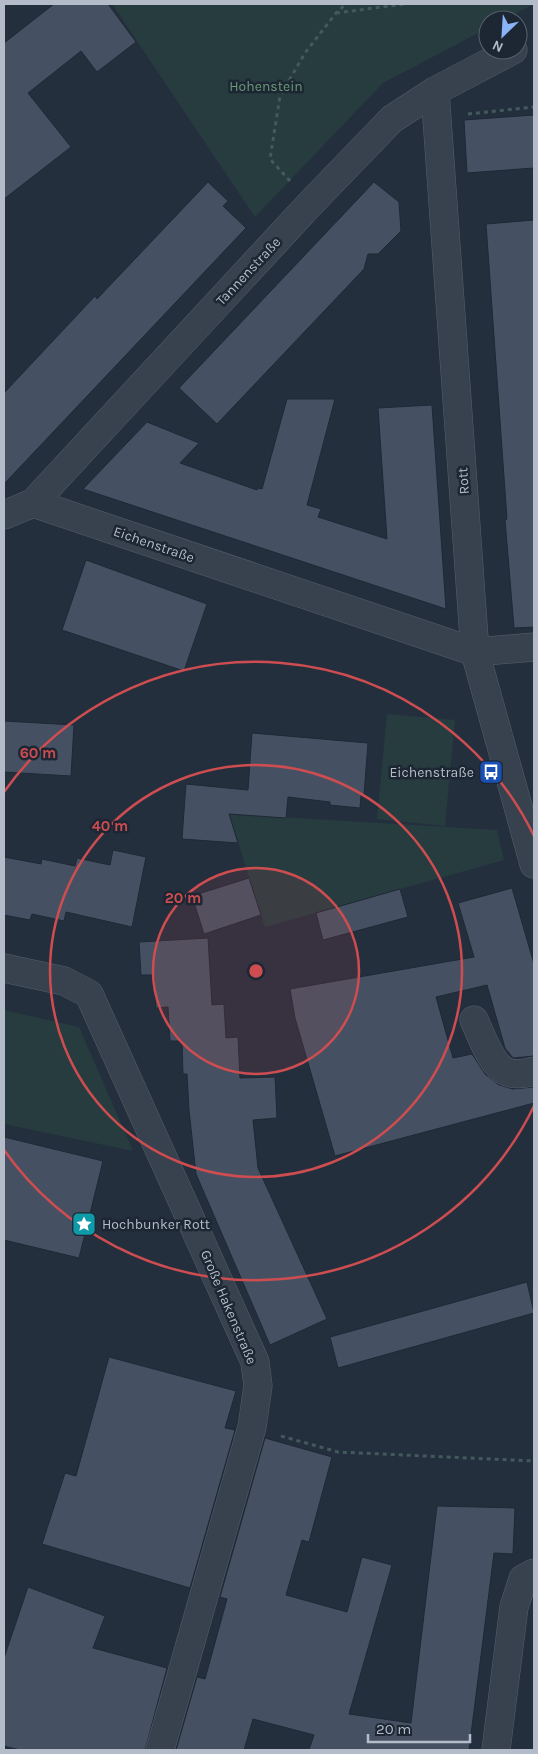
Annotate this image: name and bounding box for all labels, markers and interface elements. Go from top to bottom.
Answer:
north arrow [478,10,528,60]
text: N [490,37,506,56]
park label: Hohenstein [229,78,303,95]
street label: Tannenstraße [212,234,284,309]
street label: Rott [454,467,473,495]
street label: Eichenstraße [111,523,197,566]
text: 60 m [20,744,56,762]
bus stop icon: Eichenstraße [478,759,504,785]
place label: Eichenstraße [389,764,474,781]
text: 40 m [92,817,128,835]
text: 20 m [165,889,201,907]
centre of rings [247,962,265,980]
place icon: Hochbunker Rott [71,1211,97,1237]
place label: Hochbunker Rott [102,1216,210,1233]
street label: Große Hakenstraße [197,1247,260,1367]
scale bar [368,1712,470,1744]
text: 20 m [376,1720,411,1738]

